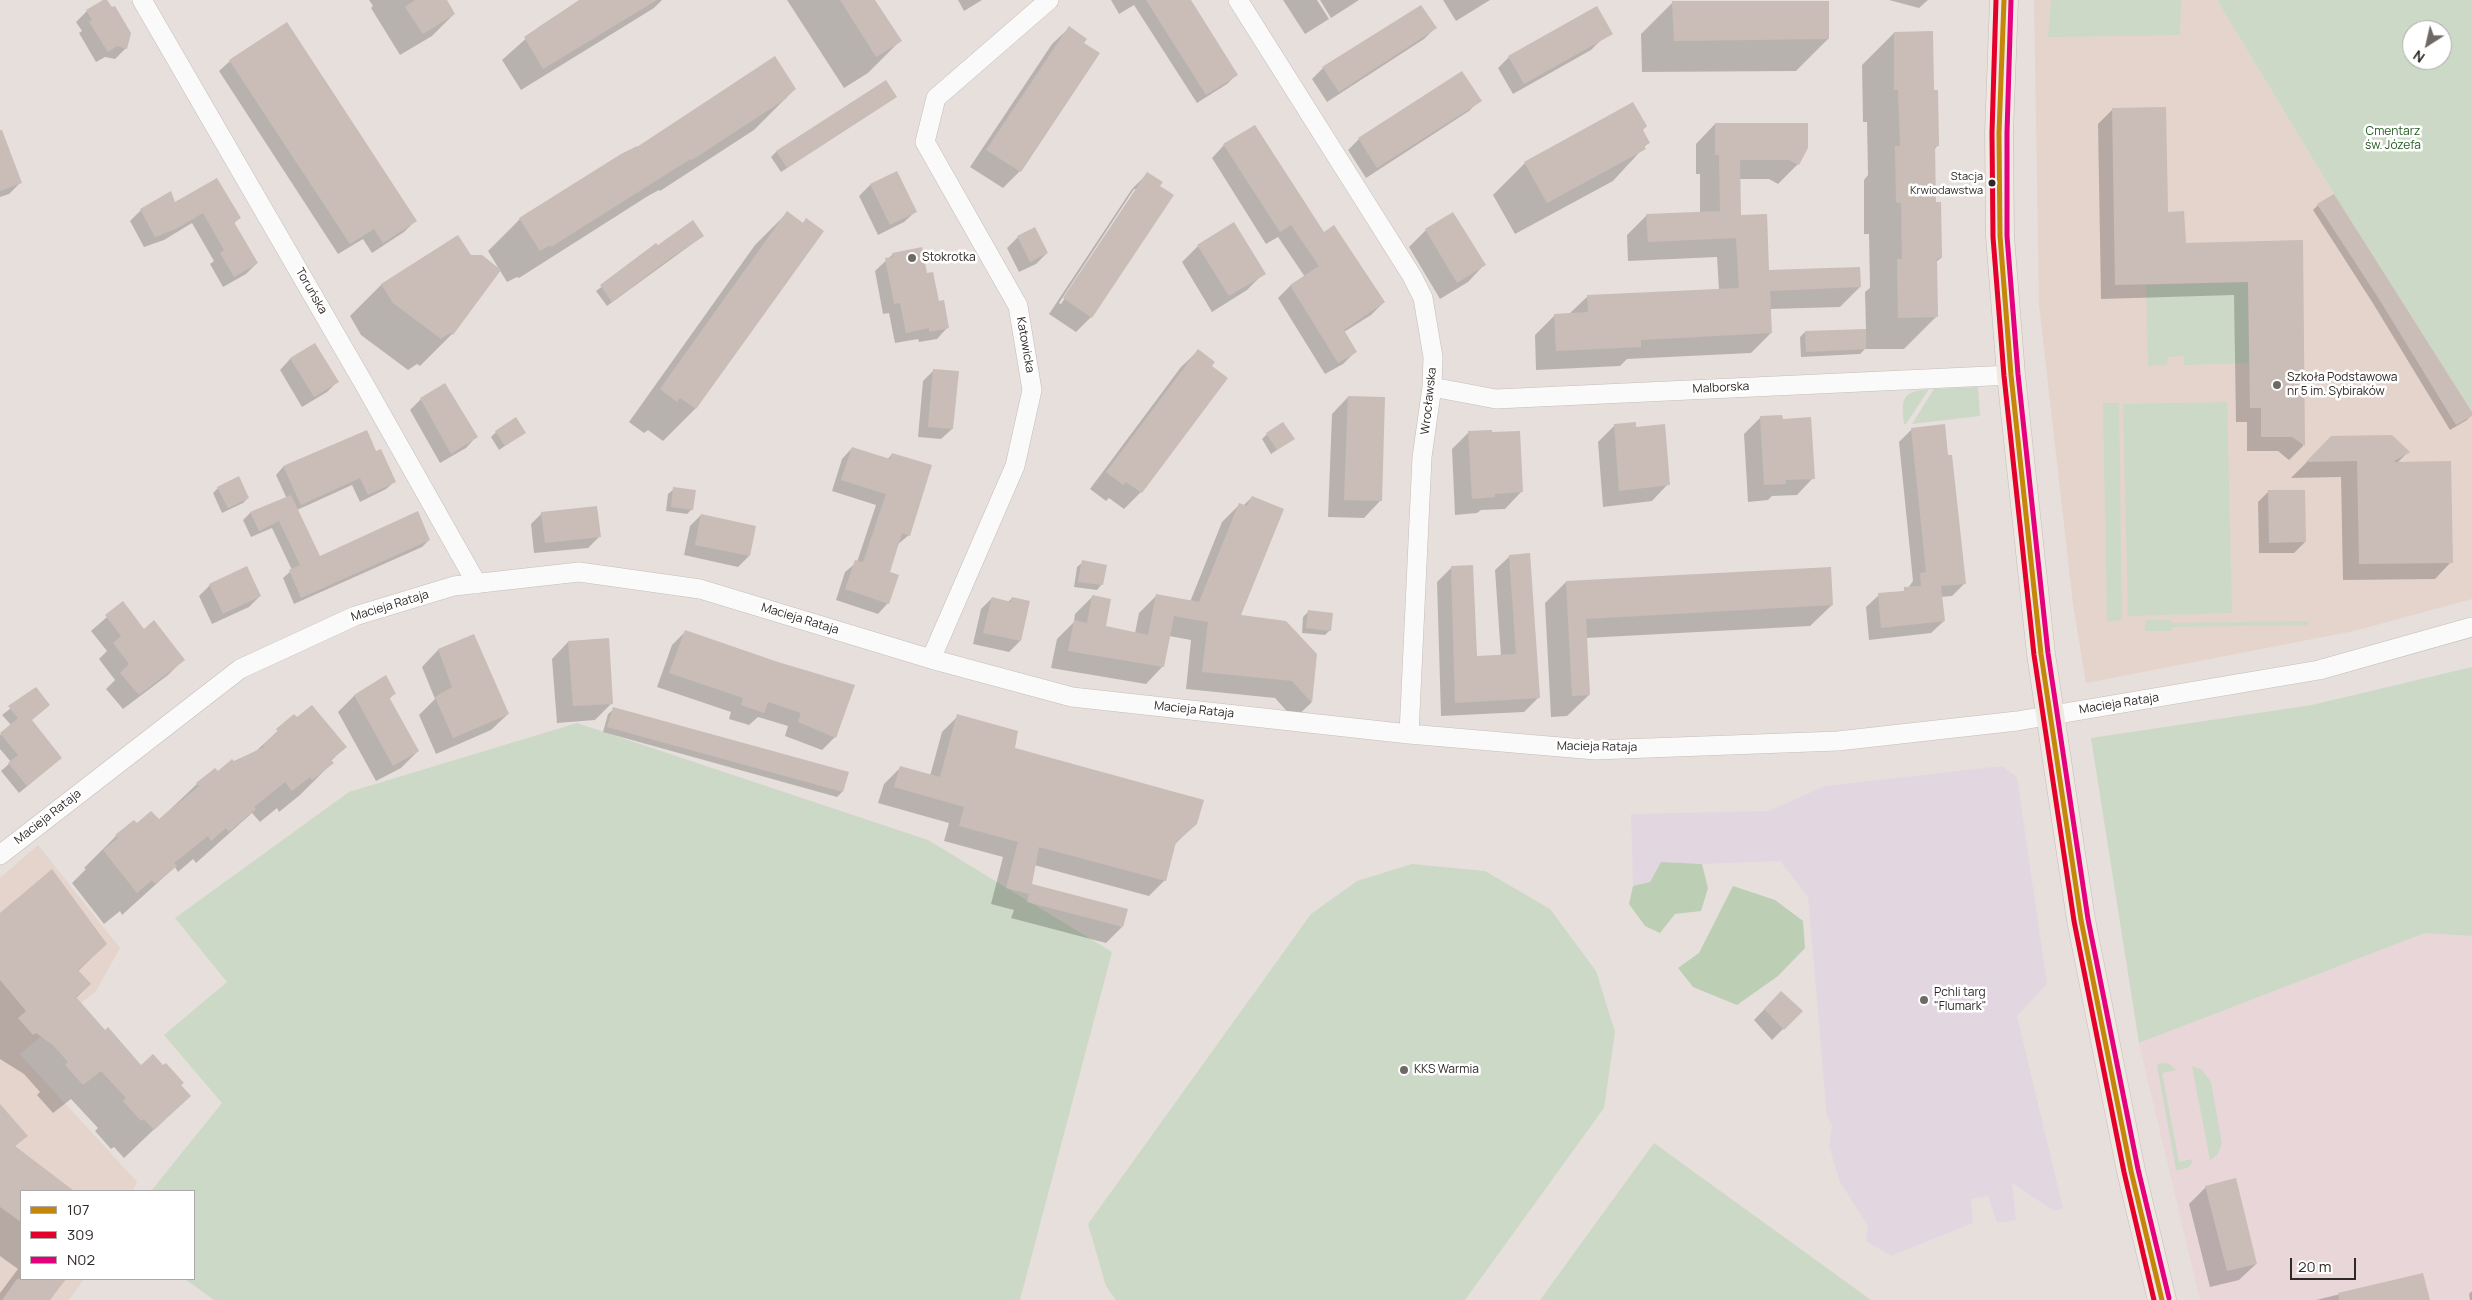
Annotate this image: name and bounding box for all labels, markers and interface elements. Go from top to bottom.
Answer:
north arrow [2402,20,2452,70]
text: N [2409,46,2428,68]
park label: Cmentarz św. Józefa [2365,125,2421,153]
place label: Stacja Krwiodawstwa [1910,170,1983,196]
marker: Stacja Krwiodawstwa [1987,178,1997,188]
place label: Stokrotka [922,251,976,265]
marker: Stokrotka [906,252,918,264]
street label: Toruńska [292,265,330,317]
street label: Katowicka [1013,316,1037,374]
street label: Wrocławska [1418,367,1440,435]
place label: Szkoła Podstawowa nr 5 im. Sybiraków [2287,371,2397,399]
street label: Malborska [1692,379,1750,397]
marker: Szkoła Podstawowa nr 5 im. Sybiraków [2271,379,2283,391]
street label: Macieja Rataja [349,587,431,625]
street label: Macieja Rataja [759,600,841,638]
street label: Macieja Rataja [2078,691,2160,717]
street label: Macieja Rataja [1153,699,1235,721]
street label: Macieja Rataja [1557,739,1637,755]
street label: Macieja Rataja [12,787,84,847]
place label: Pchli targ "Flumark" [1934,986,1986,1014]
marker: Pchli targ "Flumark" [1918,994,1930,1006]
place label: KKS Warmia [1414,1063,1479,1077]
marker: KKS Warmia [1398,1064,1410,1076]
legend [20,1190,195,1280]
text: 107 [67,1199,90,1220]
text: 309 [67,1224,94,1245]
scale bar [2292,1248,2358,1280]
text: N02 [67,1249,95,1270]
text: 20 m [2298,1256,2331,1277]

